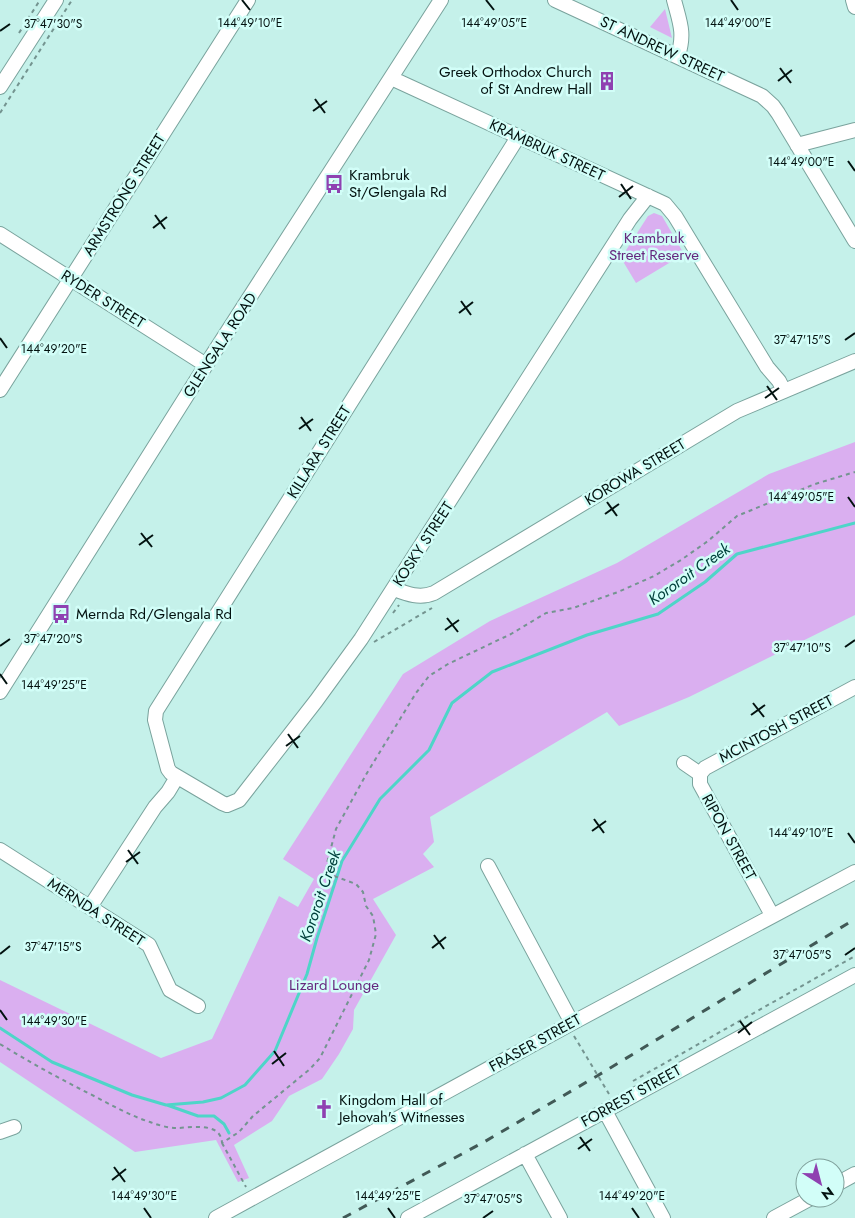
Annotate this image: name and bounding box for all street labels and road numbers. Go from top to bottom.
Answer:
street label: ST ANDREW STREET [596,11,728,87]
street label: KRAMBRUK STREET [486,114,608,186]
street label: ARMSTRONG STREET [77,129,171,260]
street label: RYDER STREET [57,264,149,334]
street label: GLENGALA ROAD [178,288,262,402]
street label: KILLARA STREET [282,401,356,503]
street label: KOROWA STREET [580,433,690,511]
street label: KOSKY STREET [387,497,459,591]
street label: MCINTOSH STREET [715,690,837,768]
street label: RIPON STREET [696,790,762,884]
street label: MERNDA STREET [43,872,149,952]
street label: FRASER STREET [485,1009,585,1077]
street label: FORREST STREET [577,1059,685,1133]

